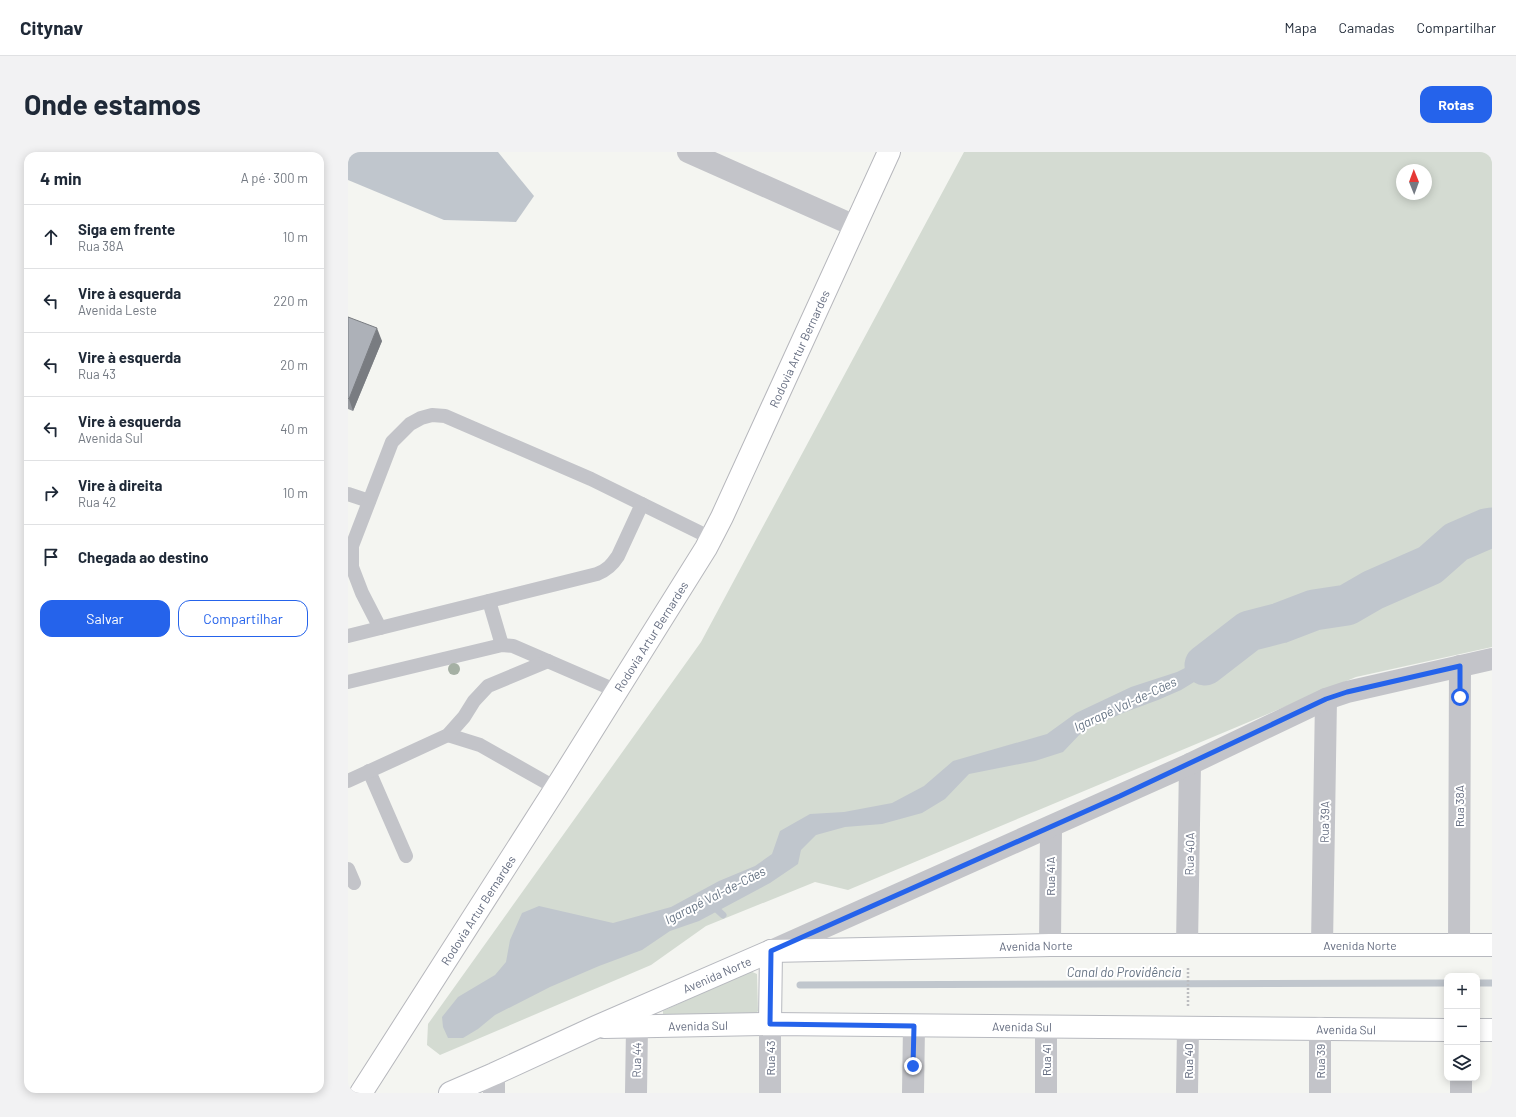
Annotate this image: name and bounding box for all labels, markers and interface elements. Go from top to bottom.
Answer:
text: Citynav [20,16,83,39]
text: Mapa [1285,19,1317,36]
text: Camadas [1339,19,1394,36]
text: Compartilhar [1416,19,1496,36]
button: Rotas [1420,86,1492,123]
text: Onde estamos [24,87,201,121]
north arrow [1396,164,1432,200]
text: 4 min [40,168,82,188]
text: A pé · 300 m [241,170,308,186]
text: Siga em frente [78,220,175,238]
icon: ahead [40,226,62,248]
text: 10 m [283,229,308,245]
text: Rua 38A [78,238,124,254]
text: Vire à esquerda [78,284,181,302]
street label: Rodovia Artur Bernardes [766,288,832,410]
icon: left [40,290,62,312]
text: 220 m [273,293,308,309]
text: Avenida Leste [78,302,157,318]
text: Vire à esquerda [78,348,181,366]
icon: left [40,354,62,376]
text: 20 m [280,357,308,373]
text: Rua 43 [78,366,116,382]
text: Vire à esquerda [78,412,181,430]
icon: left [40,418,62,440]
text: 40 m [280,421,308,437]
text: Avenida Sul [78,430,143,446]
text: Vire à direita [78,476,162,494]
icon: right [40,482,62,504]
text: 10 m [283,485,308,501]
text: Rua 42 [78,494,116,510]
icon: arrive [40,546,62,568]
text: Chegada ao destino [78,548,209,566]
street label: Rodovia Artur Bernardes [611,578,691,694]
button: Salvar [40,600,170,637]
button: Compartilhar [178,600,308,637]
water label: Igarapé Val-de-Cães [1071,673,1179,735]
route start [1451,688,1469,706]
street label: Rua 38A [1452,785,1466,827]
street label: Rua 39A [1317,801,1331,843]
street label: Rua 40A [1182,832,1196,876]
street label: Rodovia Artur Bernardes [438,853,518,968]
street label: Rua 41A [1043,856,1057,896]
water label: Igarapé Val-de-Cães [662,863,768,927]
street label: Avenida Norte [999,938,1073,953]
street label: Avenida Norte [1323,938,1397,952]
street label: Avenida Norte [680,953,753,996]
water label: Canal do Providência [1067,964,1181,980]
map controls [1444,973,1480,1081]
button: + [1444,973,1480,1009]
button: − [1444,1009,1480,1045]
street label: Avenida Sul [668,1018,728,1033]
street label: Avenida Sul [992,1019,1052,1033]
street label: Avenida Sul [1316,1022,1376,1036]
street label: Rua 43 [763,1040,777,1076]
street label: Rua 44 [629,1042,643,1078]
street label: Rua 40 [1181,1043,1195,1079]
street label: Rua 41 [1039,1044,1053,1076]
street label: Rua 39 [1313,1044,1327,1078]
button: layers [1444,1045,1480,1081]
route end [904,1057,922,1075]

